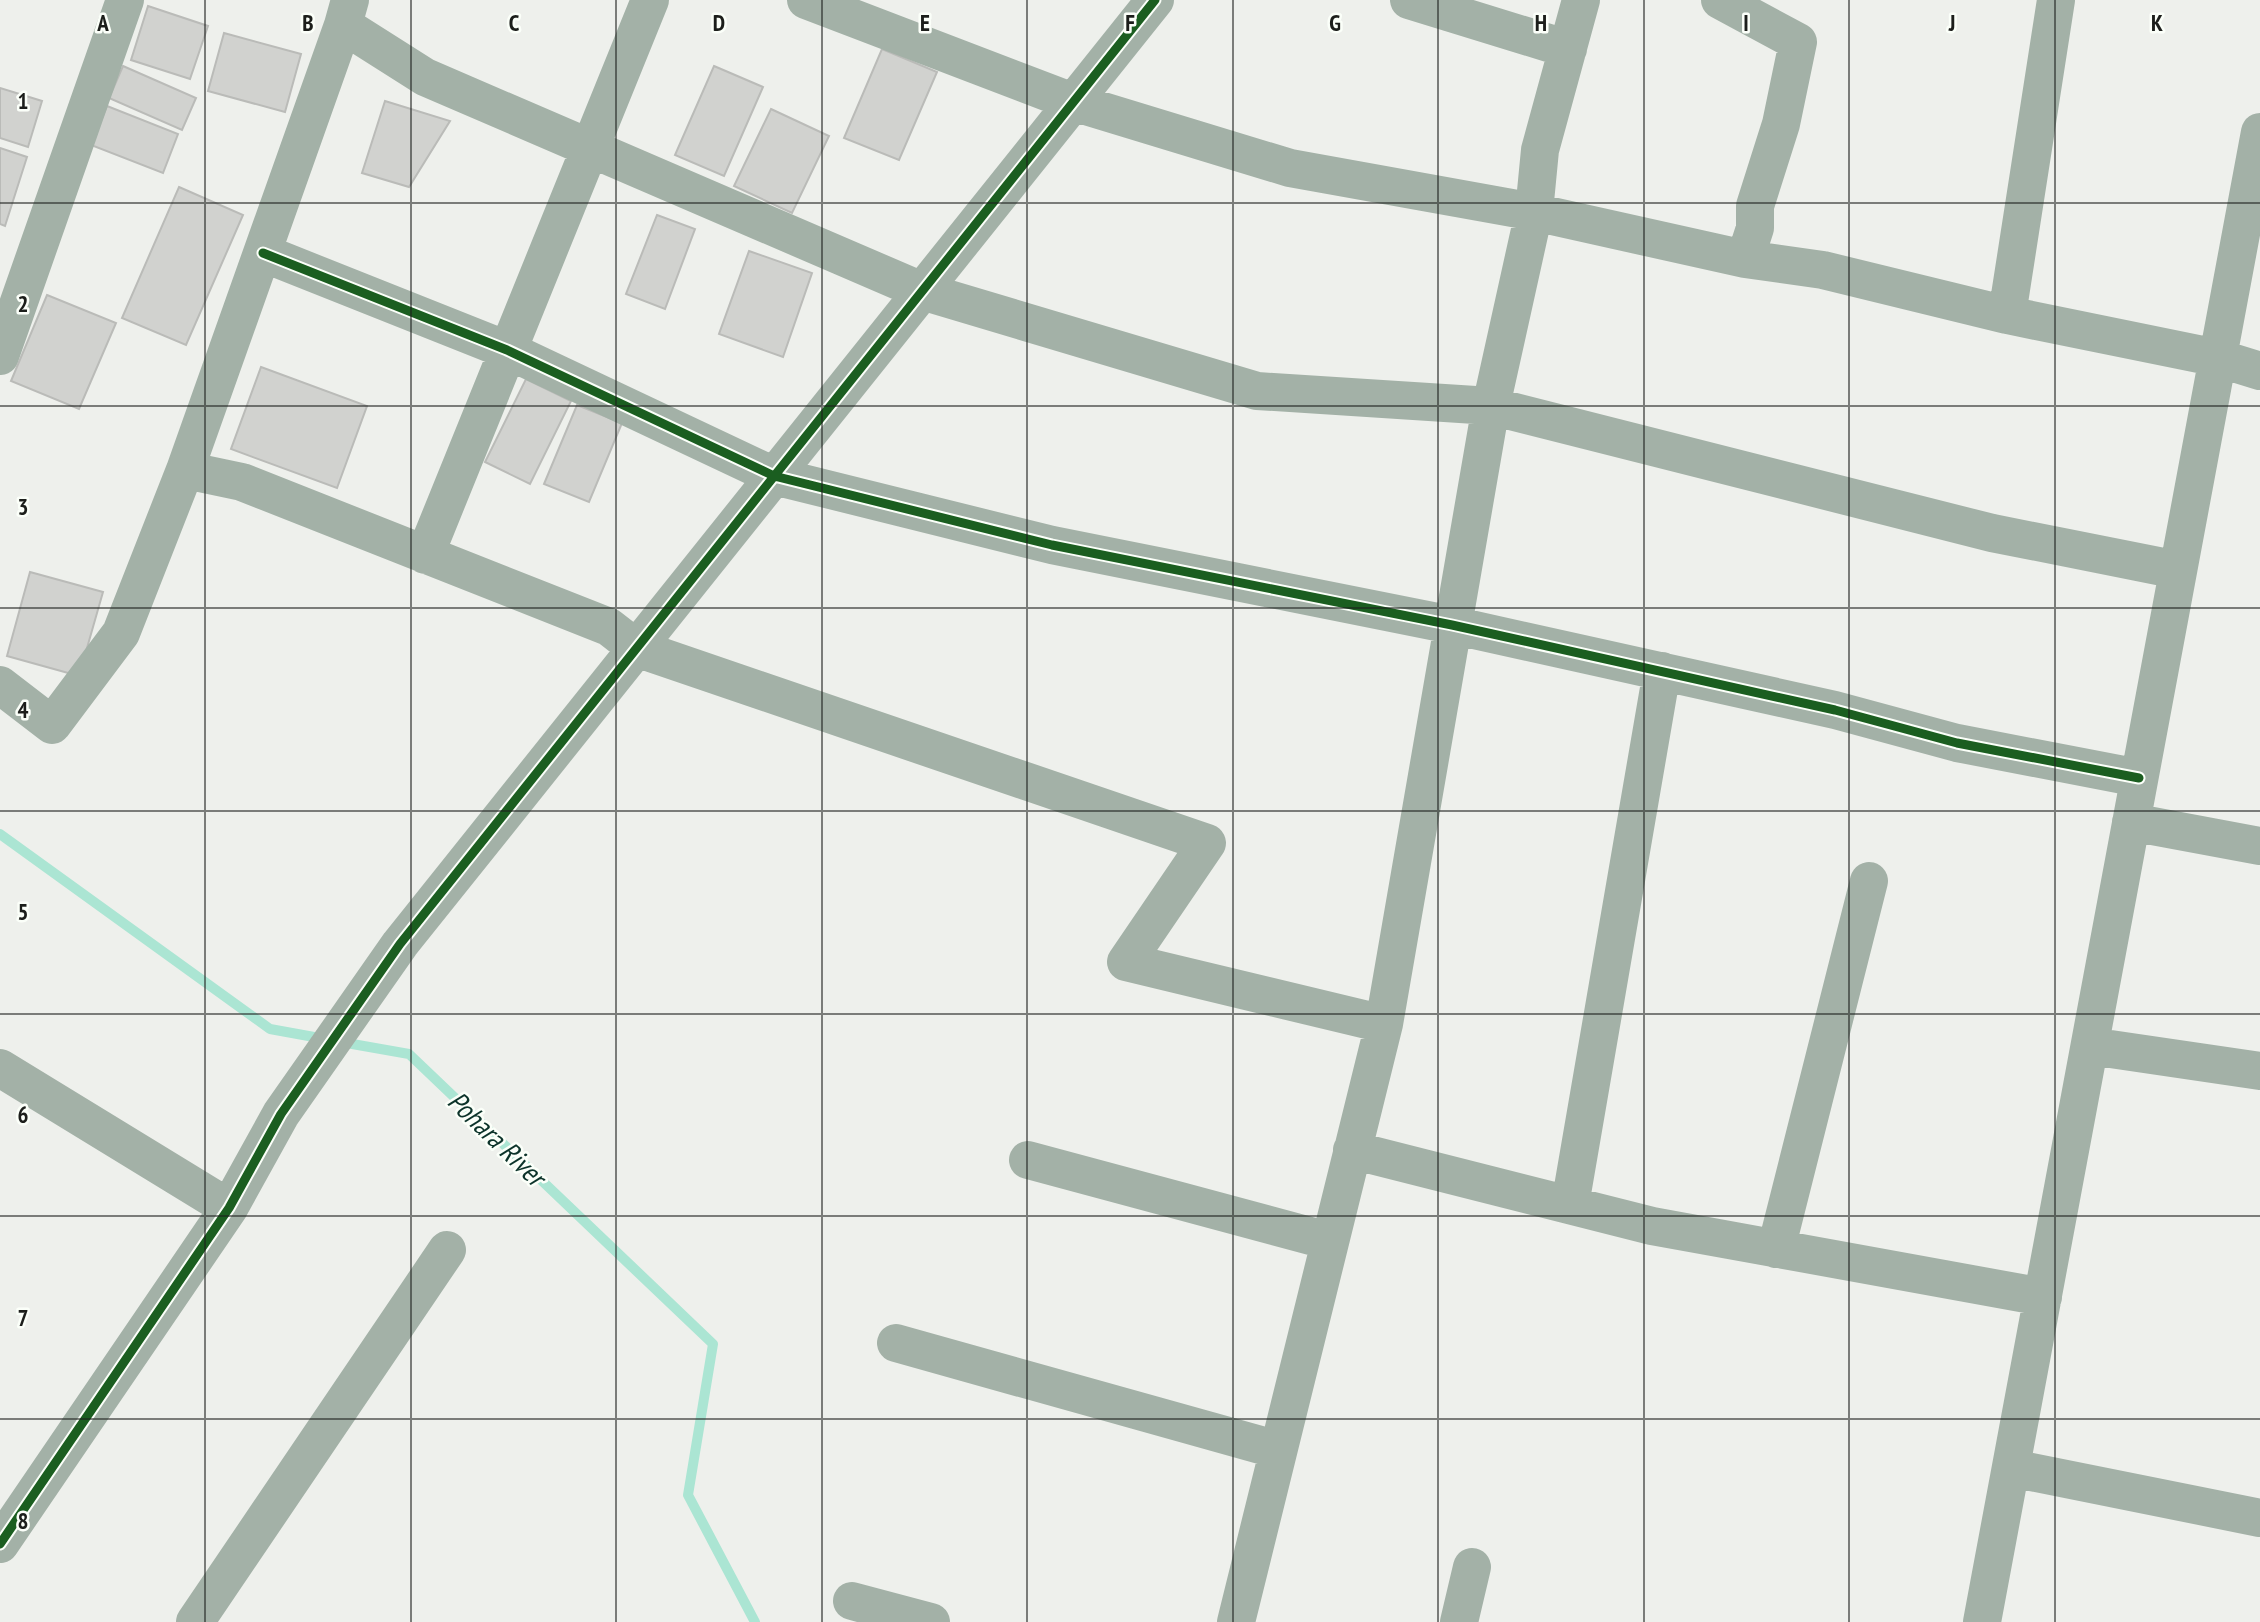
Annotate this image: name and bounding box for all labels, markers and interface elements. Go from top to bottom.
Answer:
text: A [96,8,109,37]
text: B [302,8,314,37]
text: C [509,8,520,37]
text: D [713,8,725,37]
text: E [920,8,930,37]
text: F [1125,8,1135,37]
text: G [1329,8,1341,37]
text: H [1535,8,1547,37]
text: I [1743,8,1749,37]
text: J [1948,8,1955,37]
text: K [2151,8,2163,37]
text: 1 [18,86,29,115]
text: 2 [18,289,29,318]
text: 3 [18,492,29,521]
text: 4 [18,695,29,724]
text: 5 [18,897,29,926]
water label: Pohara River [440,1082,557,1197]
text: 6 [18,1100,29,1129]
text: 7 [18,1303,29,1332]
text: 8 [18,1506,29,1535]

